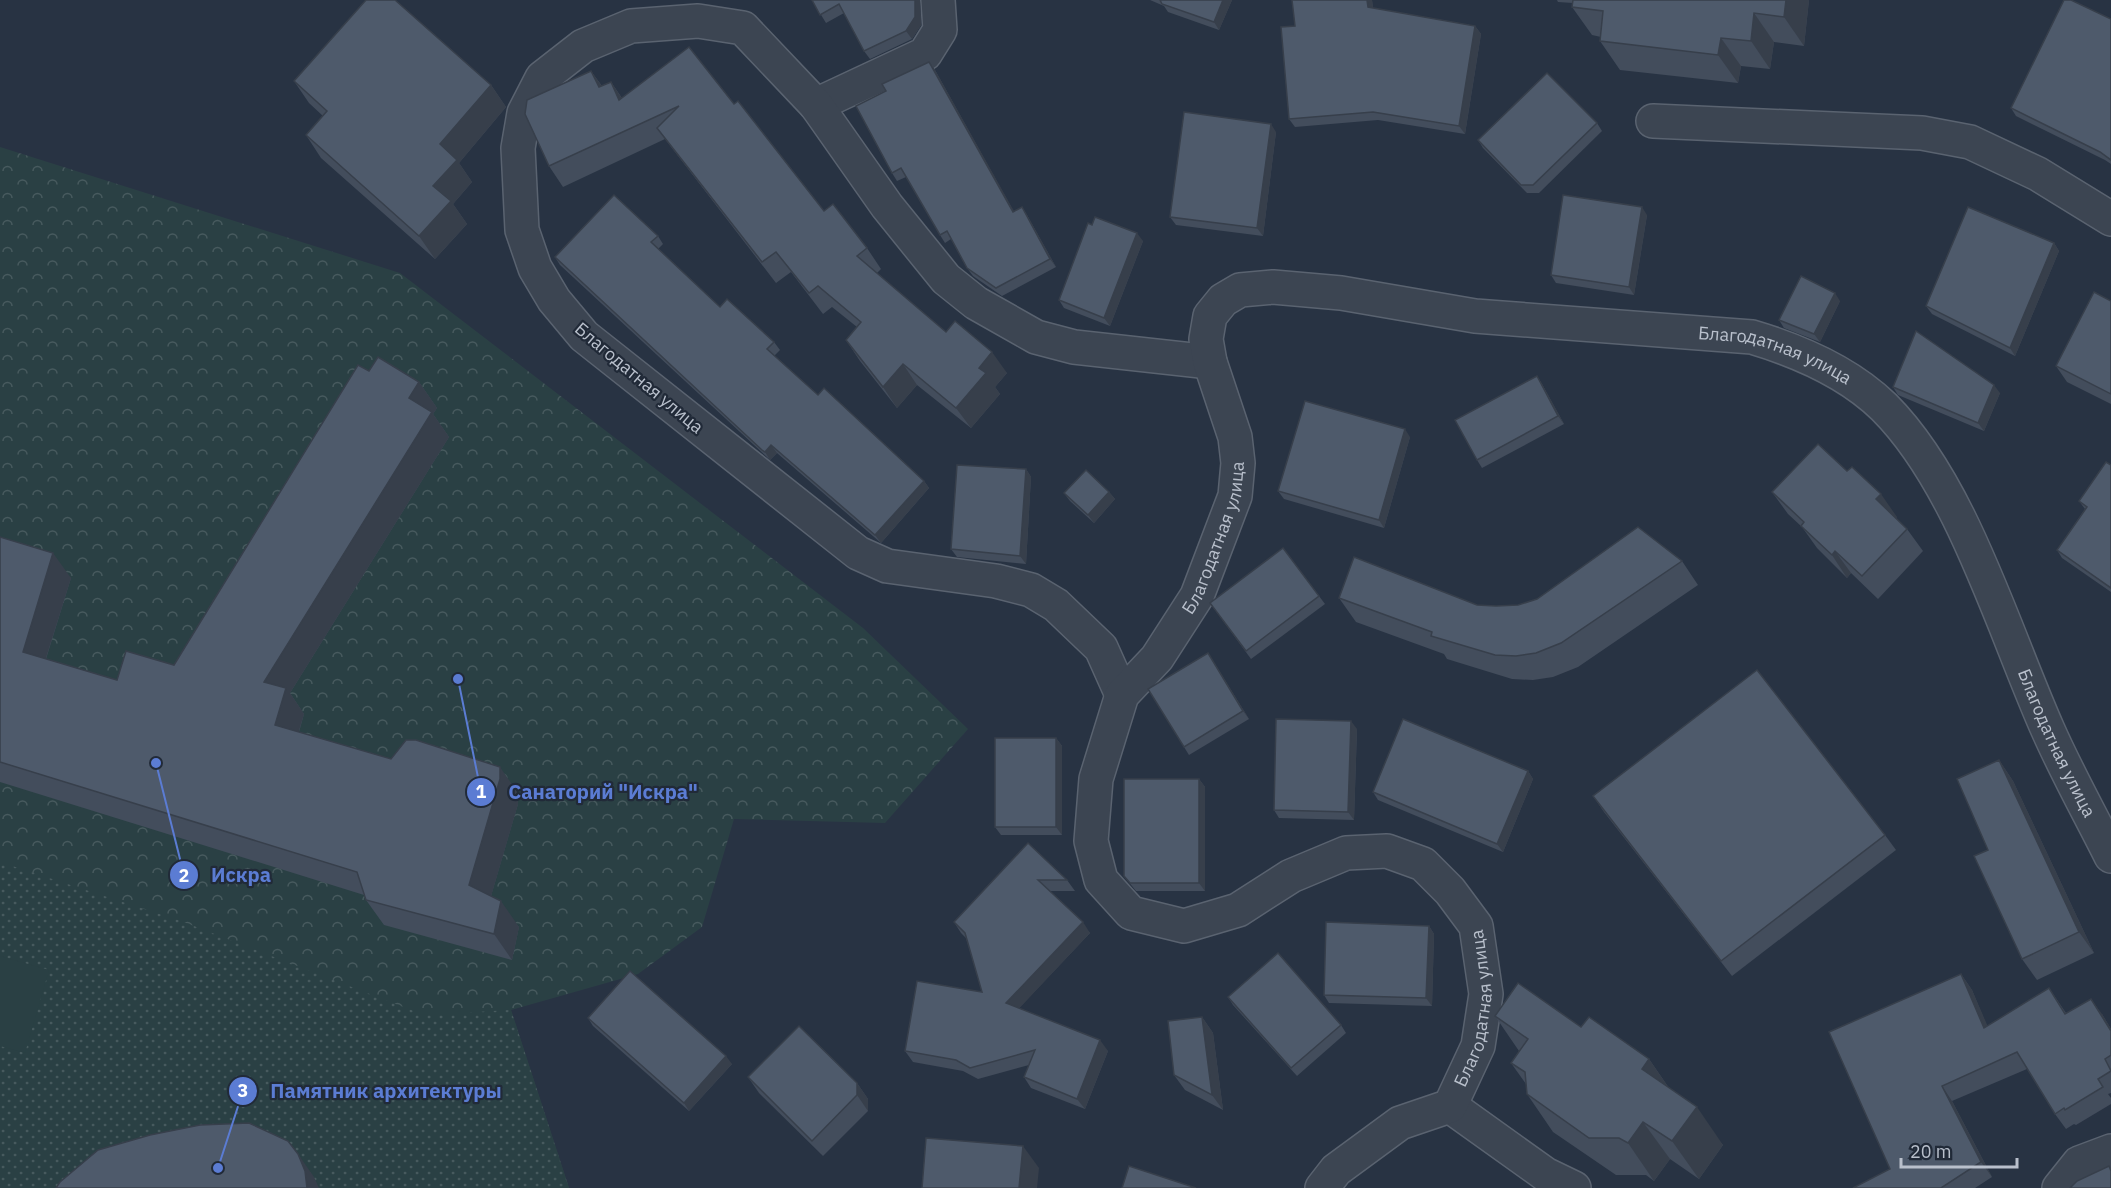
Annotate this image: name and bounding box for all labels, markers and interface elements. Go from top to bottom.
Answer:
street label: Благодатная улица [570,317,709,438]
street label: Благодатная улица [1697,321,1857,389]
street label: Благодатная улица [1176,460,1249,618]
street label: Благодатная улица [2013,665,2101,821]
callout: Санаторий "Искра" [466,773,710,811]
text: Санаторий "Искра" [508,778,698,805]
text: 1 [476,780,487,803]
callout: Искра [169,856,283,894]
text: Искра [211,861,271,888]
text: 2 [179,864,189,887]
street label: Благодатная улица [1449,928,1497,1090]
callout: Памятник архитектуры [228,1072,513,1110]
text: Памятник архитектуры [270,1077,502,1104]
text: 3 [238,1079,248,1102]
scale bar [1901,1131,2016,1169]
text: 20 m [1910,1140,1952,1163]

